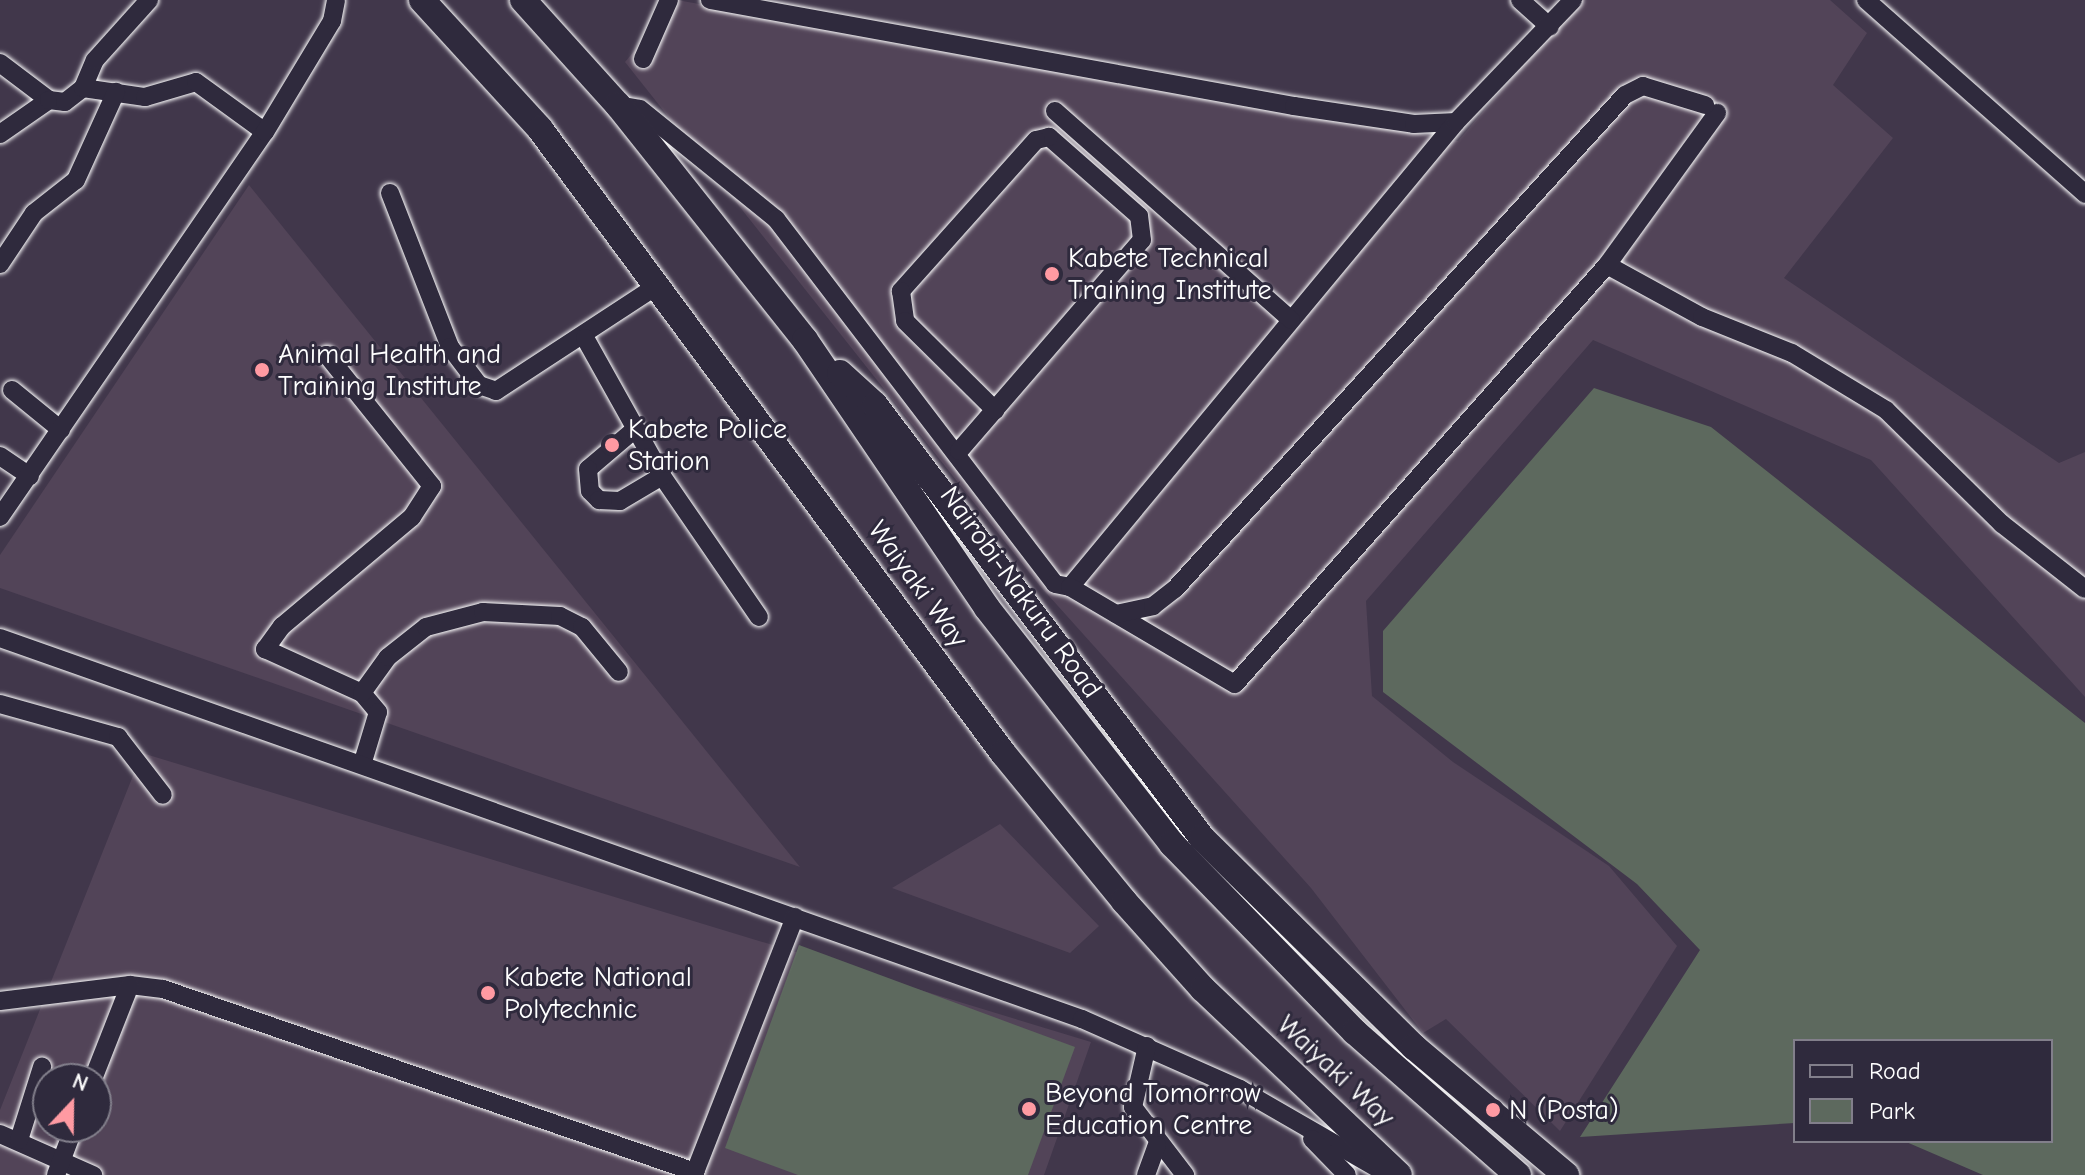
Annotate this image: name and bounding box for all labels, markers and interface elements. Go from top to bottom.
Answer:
place label: Kabete Technical Training Institute [1068,241,1272,307]
marker: Kabete Technical Training Institute [1043,265,1061,283]
place label: Animal Health and Training Institute [278,337,501,403]
marker: Animal Health and Training Institute [253,361,271,379]
place label: Kabete Police Station [628,412,787,478]
marker: Kabete Police Station [603,436,621,454]
street label: Nairobi-Nakuru Road [933,480,1109,704]
street label: Waiyaki Way [861,514,975,654]
place label: Kabete National Polytechnic [504,960,692,1026]
marker: Kabete National Polytechnic [479,984,497,1002]
street label: Waiyaki Way [1270,1008,1402,1134]
legend [1793,1039,2053,1143]
text: Road [1869,1057,1921,1085]
north arrow [32,1063,112,1143]
text: N [69,1068,92,1097]
place label: Beyond Tomorrow Education Centre [1045,1076,1261,1142]
place label: N (Posta) [1509,1093,1619,1127]
text: Park [1869,1097,1915,1125]
marker: Beyond Tomorrow Education Centre [1020,1100,1038,1118]
marker: N (Posta) [1484,1101,1502,1119]

